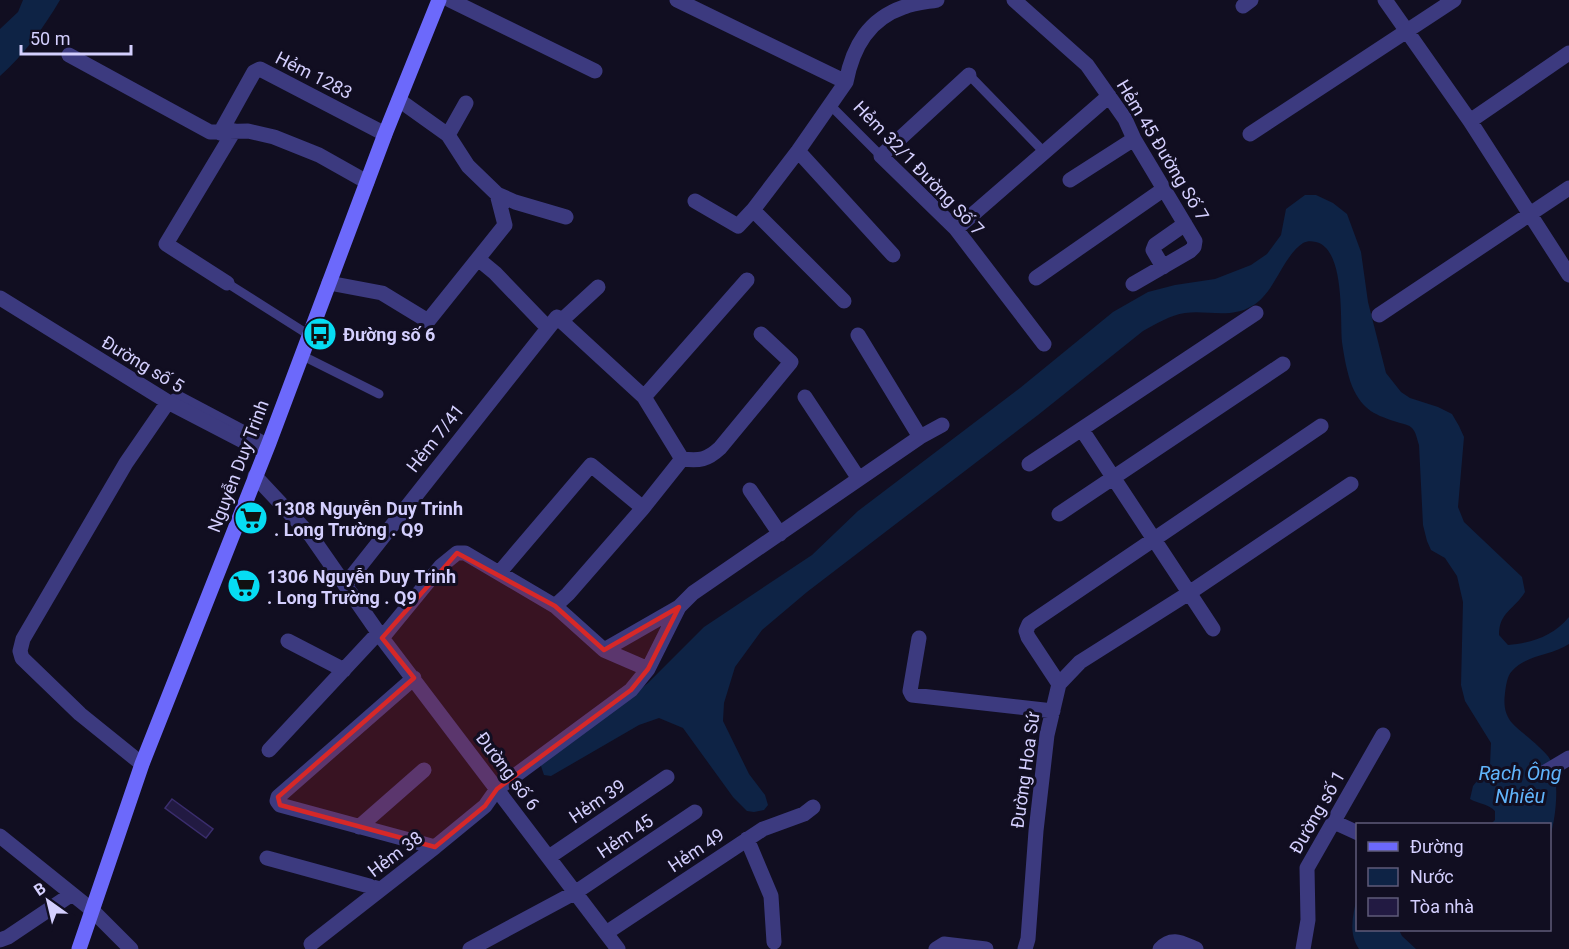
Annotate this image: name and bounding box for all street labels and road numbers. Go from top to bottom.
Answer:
street label: Hẻm 1283 [272,47,356,103]
street label: Hẻm 45 Đường Số 7 [1113,76,1213,224]
street label: Hẻm 32/1 Đường Số 7 [849,97,989,239]
street label: Đường số 5 [98,331,188,397]
street label: Nguyễn Duy Trinh [203,397,273,535]
street label: Hẻm 7/41 [402,400,468,476]
street label: Đường Hoa Sứ [1006,710,1044,829]
street label: Đường số 6 [472,728,544,814]
street label: Đường số 1 [1285,767,1349,857]
street label: Hẻm 39 [565,775,629,827]
street label: Hẻm 45 [593,810,657,862]
street label: Hẻm 49 [664,824,728,876]
street label: Hẻm 38 [364,827,426,881]

